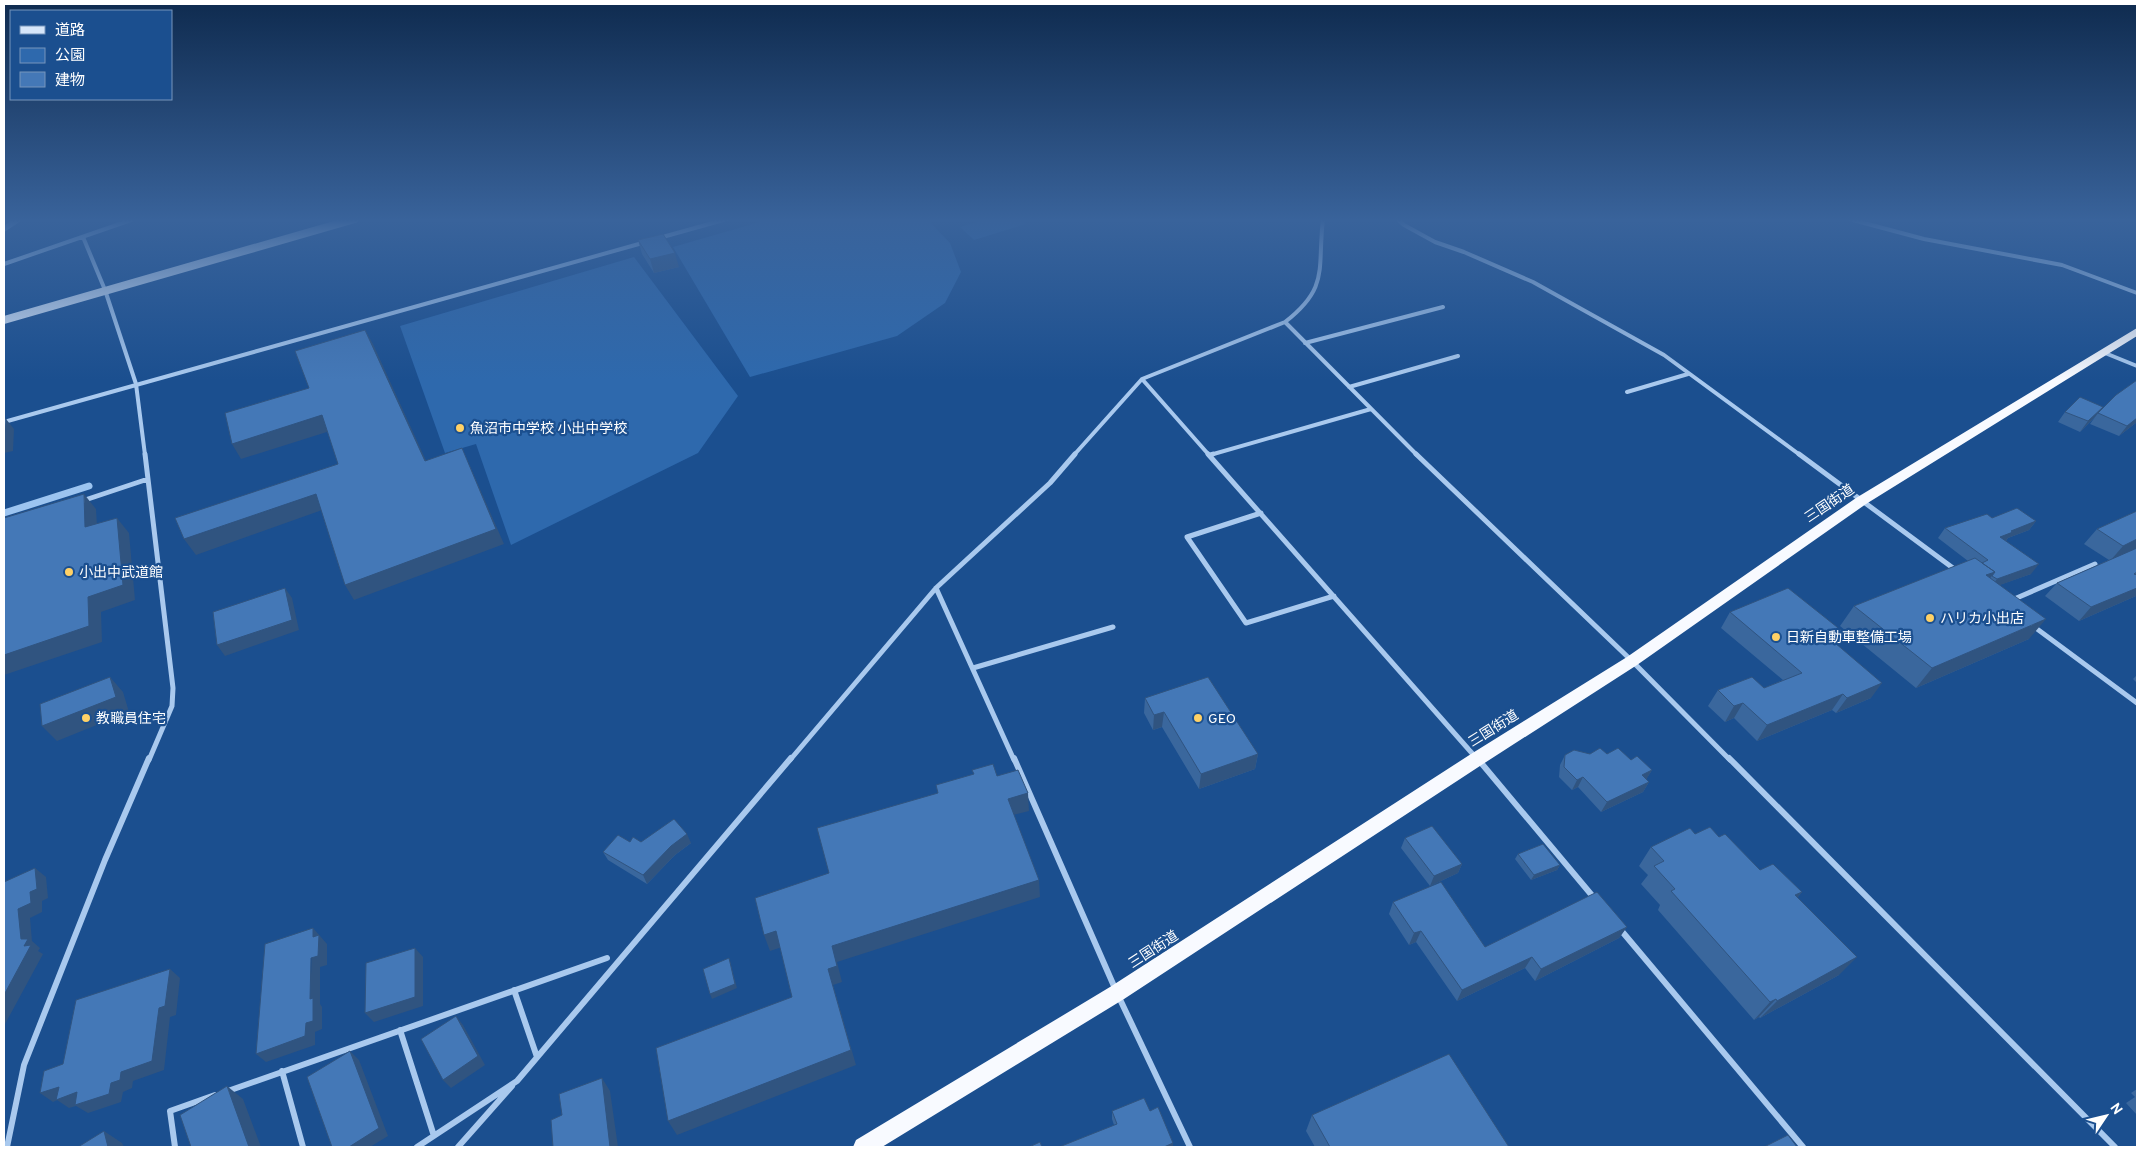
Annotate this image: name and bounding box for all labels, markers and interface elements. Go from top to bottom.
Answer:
legend [10,10,172,100]
text: 道路 [55,22,85,41]
text: 公園 [55,47,85,66]
text: 建物 [55,72,85,91]
place label: 魚沼市中学校 小出中学校 [470,421,627,438]
marker: 魚沼市中学校 小出中学校 [454,422,466,434]
street label: 三国街道 [1802,482,1858,527]
place label: 小出中武道館 [79,565,163,582]
marker: 小出中武道館 [63,566,75,578]
place label: ハリカ小出店 [1940,611,2024,628]
marker: ハリカ小出店 [1924,612,1936,624]
place label: 日新自動車整備工場 [1786,630,1912,647]
marker: 日新自動車整備工場 [1770,631,1782,643]
street label: 三国街道 [1466,707,1522,751]
place label: 教職員住宅 [96,711,166,728]
place label: GEO [1208,711,1236,728]
marker: 教職員住宅 [80,712,92,724]
marker: GEO [1192,712,1204,724]
street label: 三国街道 [1126,928,1182,973]
north arrow [2081,1091,2131,1141]
text: N [2106,1100,2125,1118]

